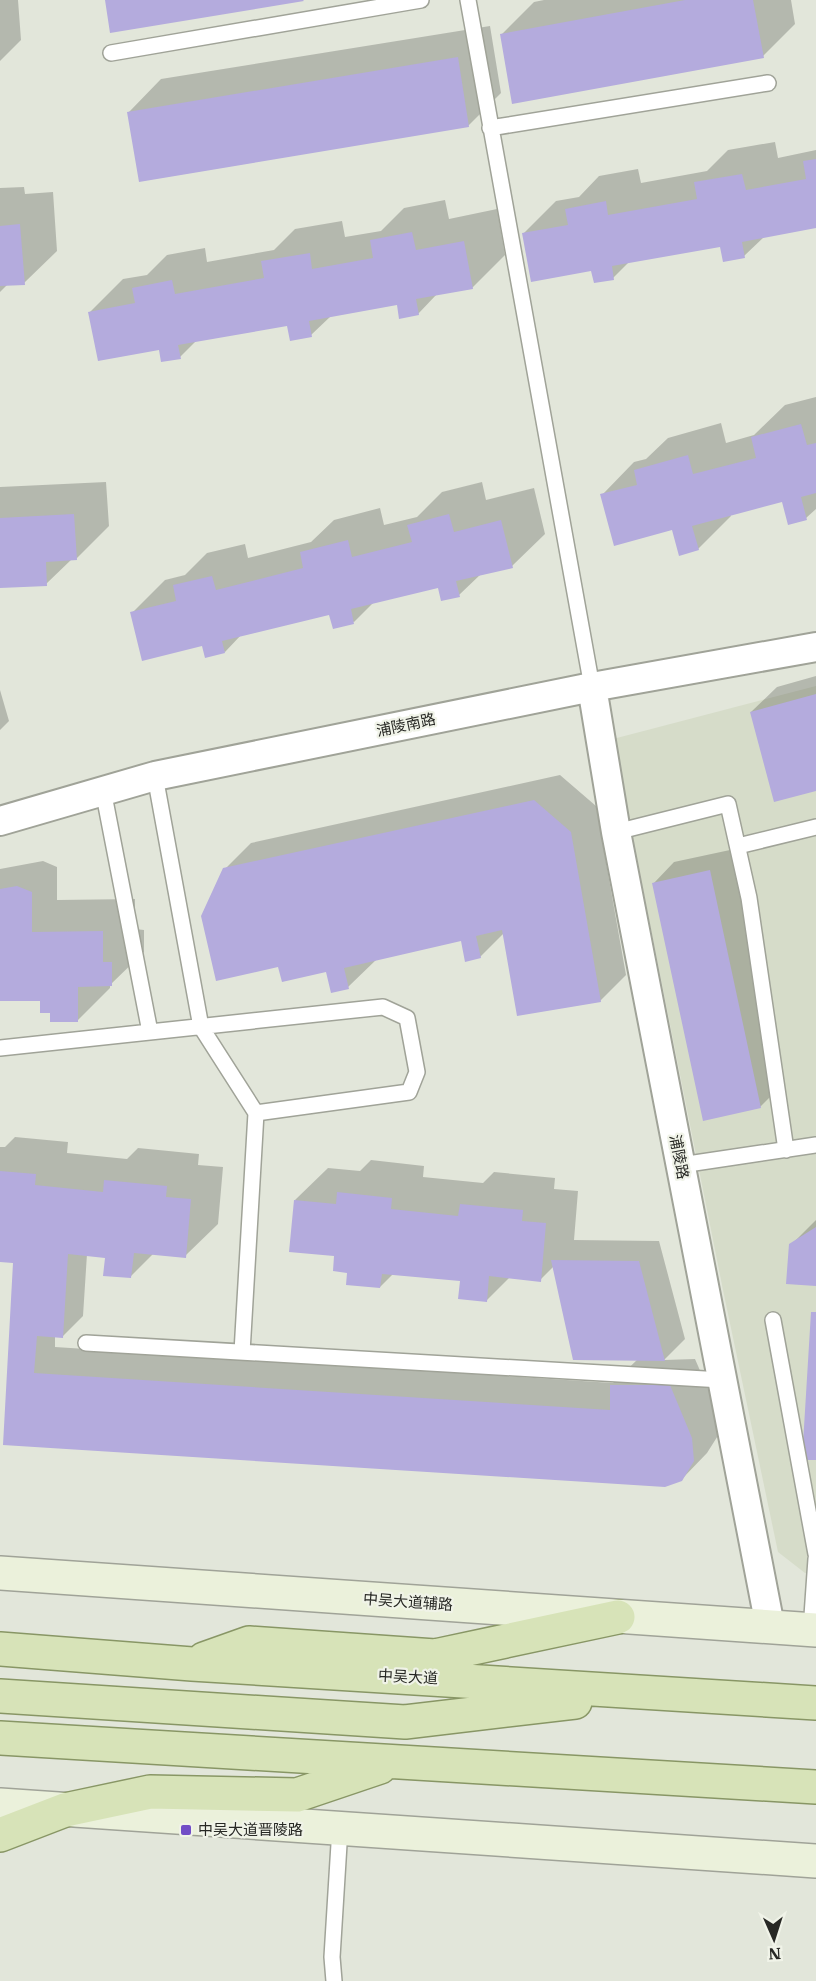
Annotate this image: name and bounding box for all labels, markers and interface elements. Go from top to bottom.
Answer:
street label: 浦陵南路 [375,709,437,740]
street label: 浦陵路 [666,1133,693,1181]
street label: 中吴大道辅路 [362,1589,454,1614]
street label: 中吴大道 [378,1665,438,1688]
place label: 中吴大道晋陵路 [198,1820,303,1839]
marker: 中吴大道晋陵路 [179,1823,193,1837]
north arrow [744,1909,804,1969]
text: N [768,1944,782,1964]

